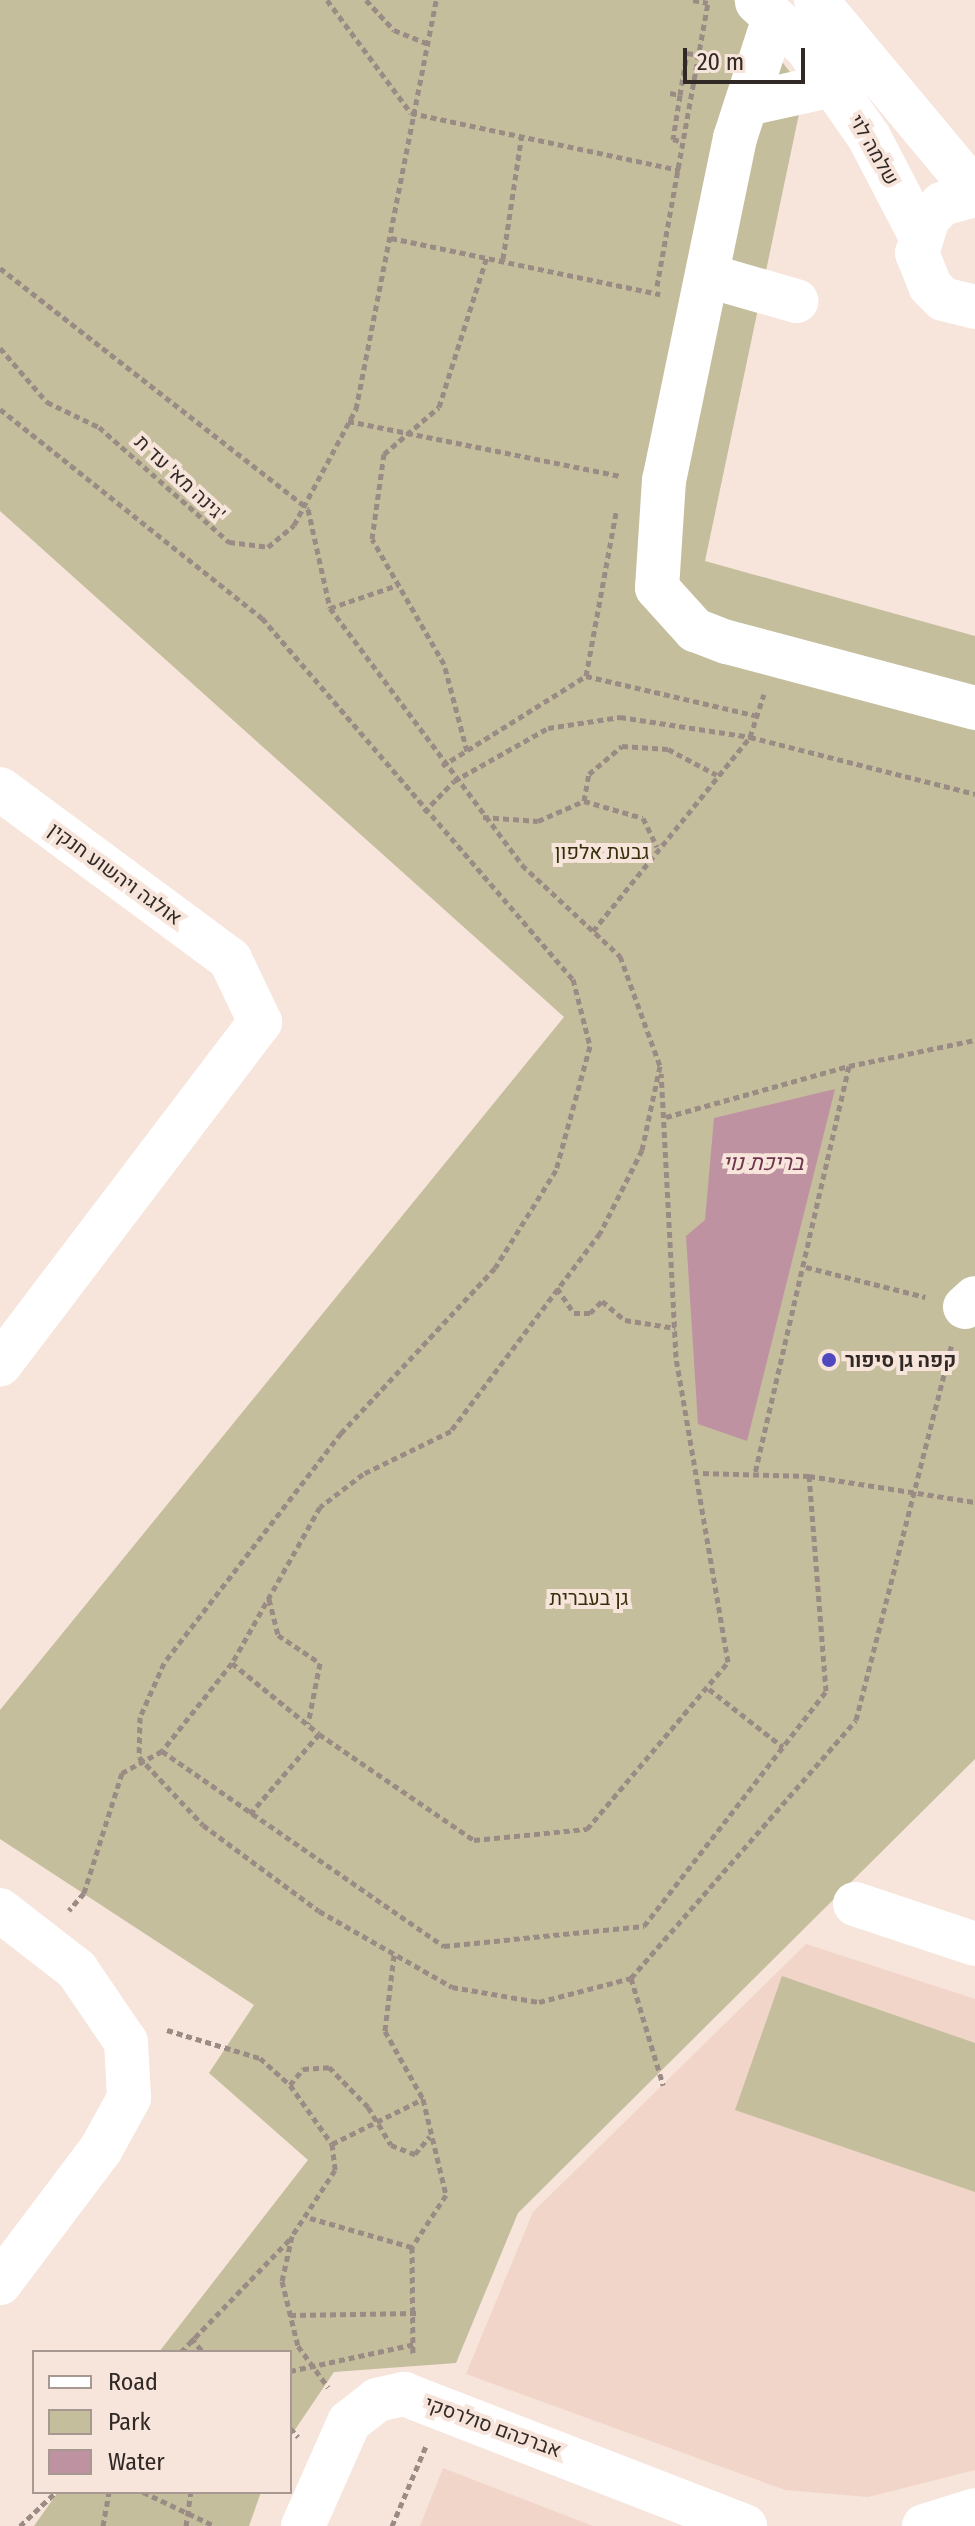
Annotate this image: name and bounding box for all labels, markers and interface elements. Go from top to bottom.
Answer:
scale bar [687,32,809,82]
text: 20 m [697,48,744,76]
street label: שלמה לוי [844,110,904,190]
street label: גינה מא' עד ת' [130,430,230,526]
street label: אולגה ויהשוע חנקין [44,818,186,930]
park label: גבעת אלפון [555,840,649,864]
water label: בריכת נוי [723,1150,803,1176]
place label: קפה גן סיפור [845,1348,956,1372]
marker: קפה גן סיפור [820,1351,838,1369]
park label: גן בעברית [549,1586,629,1610]
legend [32,2350,292,2494]
text: Road [108,2368,158,2396]
street label: אברכהם סולרסקי [422,2391,564,2463]
text: Park [108,2408,151,2436]
text: Water [108,2448,165,2476]

